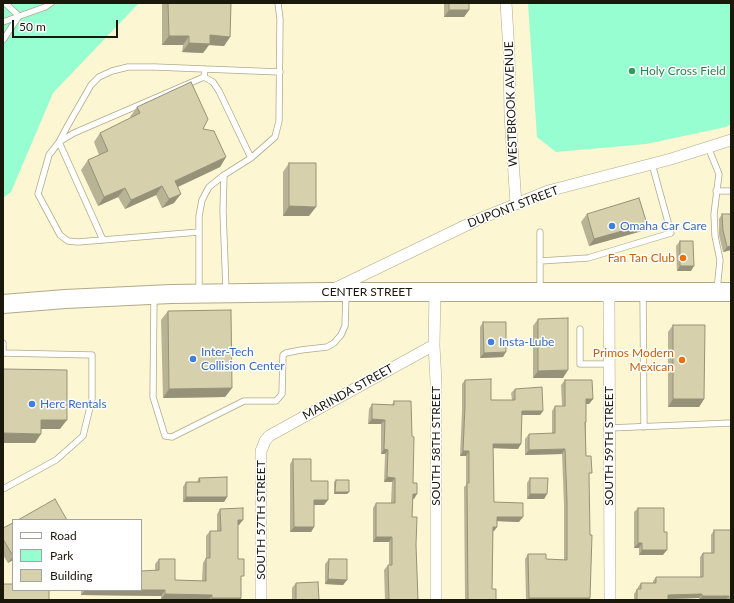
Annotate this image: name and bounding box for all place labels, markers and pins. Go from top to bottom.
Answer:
place label: Holy Cross Field [640,64,726,78]
marker: Holy Cross Field [627,66,637,76]
place label: Omaha Car Care [620,219,707,233]
marker: Omaha Car Care [607,221,617,231]
place label: Fan Tan Club [608,251,675,265]
marker: Fan Tan Club [678,253,688,263]
place label: Insta-Lube [499,335,554,349]
marker: Insta-Lube [486,337,496,347]
place label: Inter-Tech Collision Center [201,345,285,373]
place label: Primos Modern Mexican [593,346,674,374]
marker: Inter-Tech Collision Center [188,354,198,364]
marker: Primos Modern Mexican [677,355,687,365]
place label: Herc Rentals [40,397,107,411]
marker: Herc Rentals [27,399,37,409]

